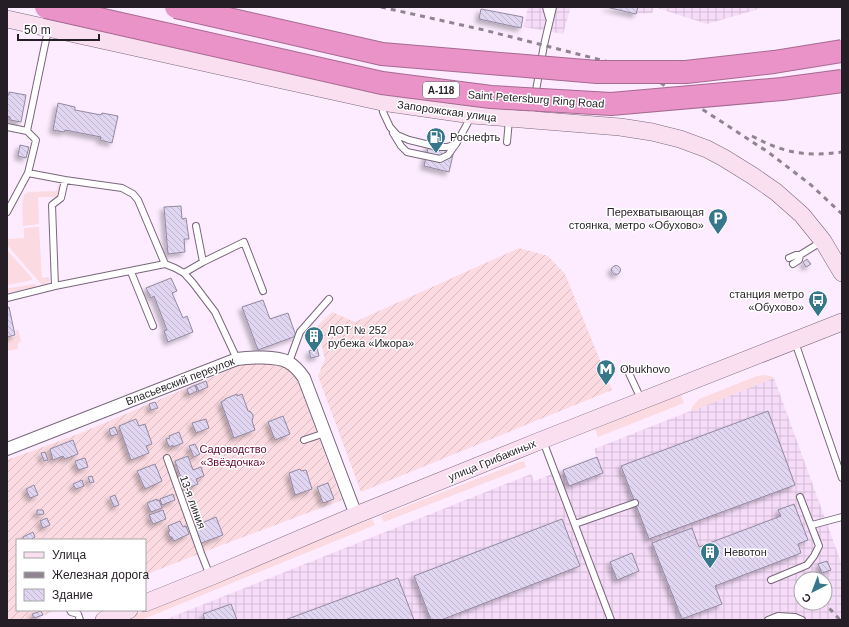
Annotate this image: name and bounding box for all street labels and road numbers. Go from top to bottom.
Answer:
road number: А-118 [423,82,459,98]
street label: Saint Petersburg Ring Road [467,88,605,110]
street label: Запорожская улица [397,98,498,124]
street label: Власьевский переулок [124,355,236,407]
street label: улица Грибакиных [446,437,538,483]
street label: 13-я линия [178,474,208,530]

